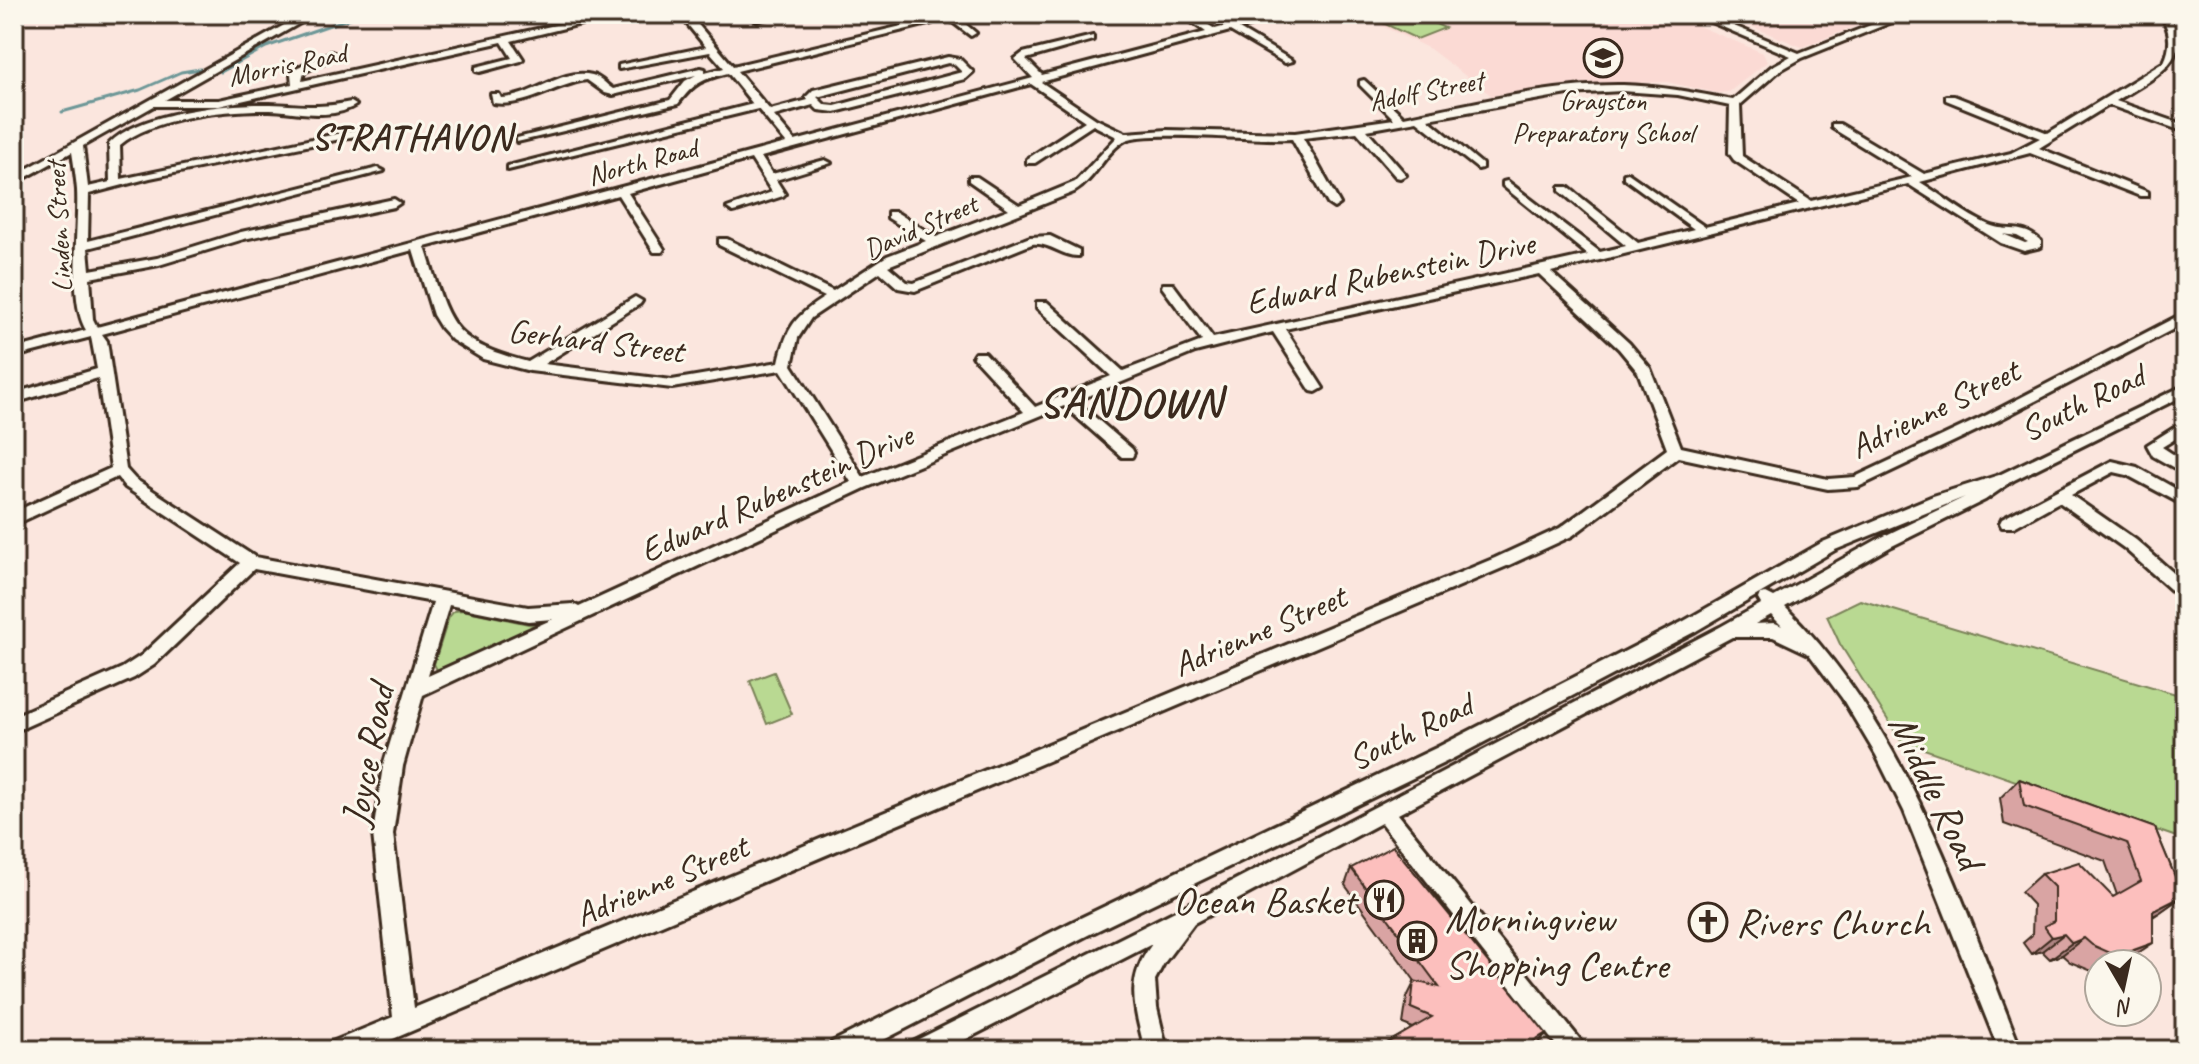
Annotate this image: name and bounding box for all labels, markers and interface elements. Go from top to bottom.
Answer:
street label: Morris Road [225,34,353,94]
school or university icon: Grayston Preparatory School [1582,37,1624,79]
street label: Adolf Street [1366,62,1490,119]
place label: Grayston Preparatory School [1512,83,1699,150]
district label: STRATHAVON [311,114,516,160]
street label: North Road [584,129,705,193]
street label: Linden Street [37,157,79,293]
street label: David Street [858,185,985,267]
street label: Edward Rubenstein Drive [1242,220,1541,324]
street label: Gerhard Street [506,308,690,373]
street label: Adrienne Street [1842,347,2029,468]
street label: South Road [2013,352,2156,451]
district label: SANDOWN [1039,376,1228,429]
street label: Edward Rubenstein Drive [633,412,922,572]
street label: Adrienne Street [1166,573,1355,686]
street label: Joyce Road [329,675,407,832]
street label: South Road [1341,681,1484,780]
street label: Middle Road [1877,706,1998,883]
street label: Adrienne Street [568,823,757,936]
place label: Ocean Basket [1173,876,1360,926]
restaurant icon: Ocean Basket [1363,879,1405,921]
place label: Morningview Shopping Centre [1445,894,1671,990]
place label: Rivers Church [1736,898,1932,948]
church icon: Rivers Church [1687,901,1729,943]
building icon: Morningview Shopping Centre [1396,920,1438,962]
north arrow [2083,948,2163,1028]
text: N [2114,992,2135,1022]

